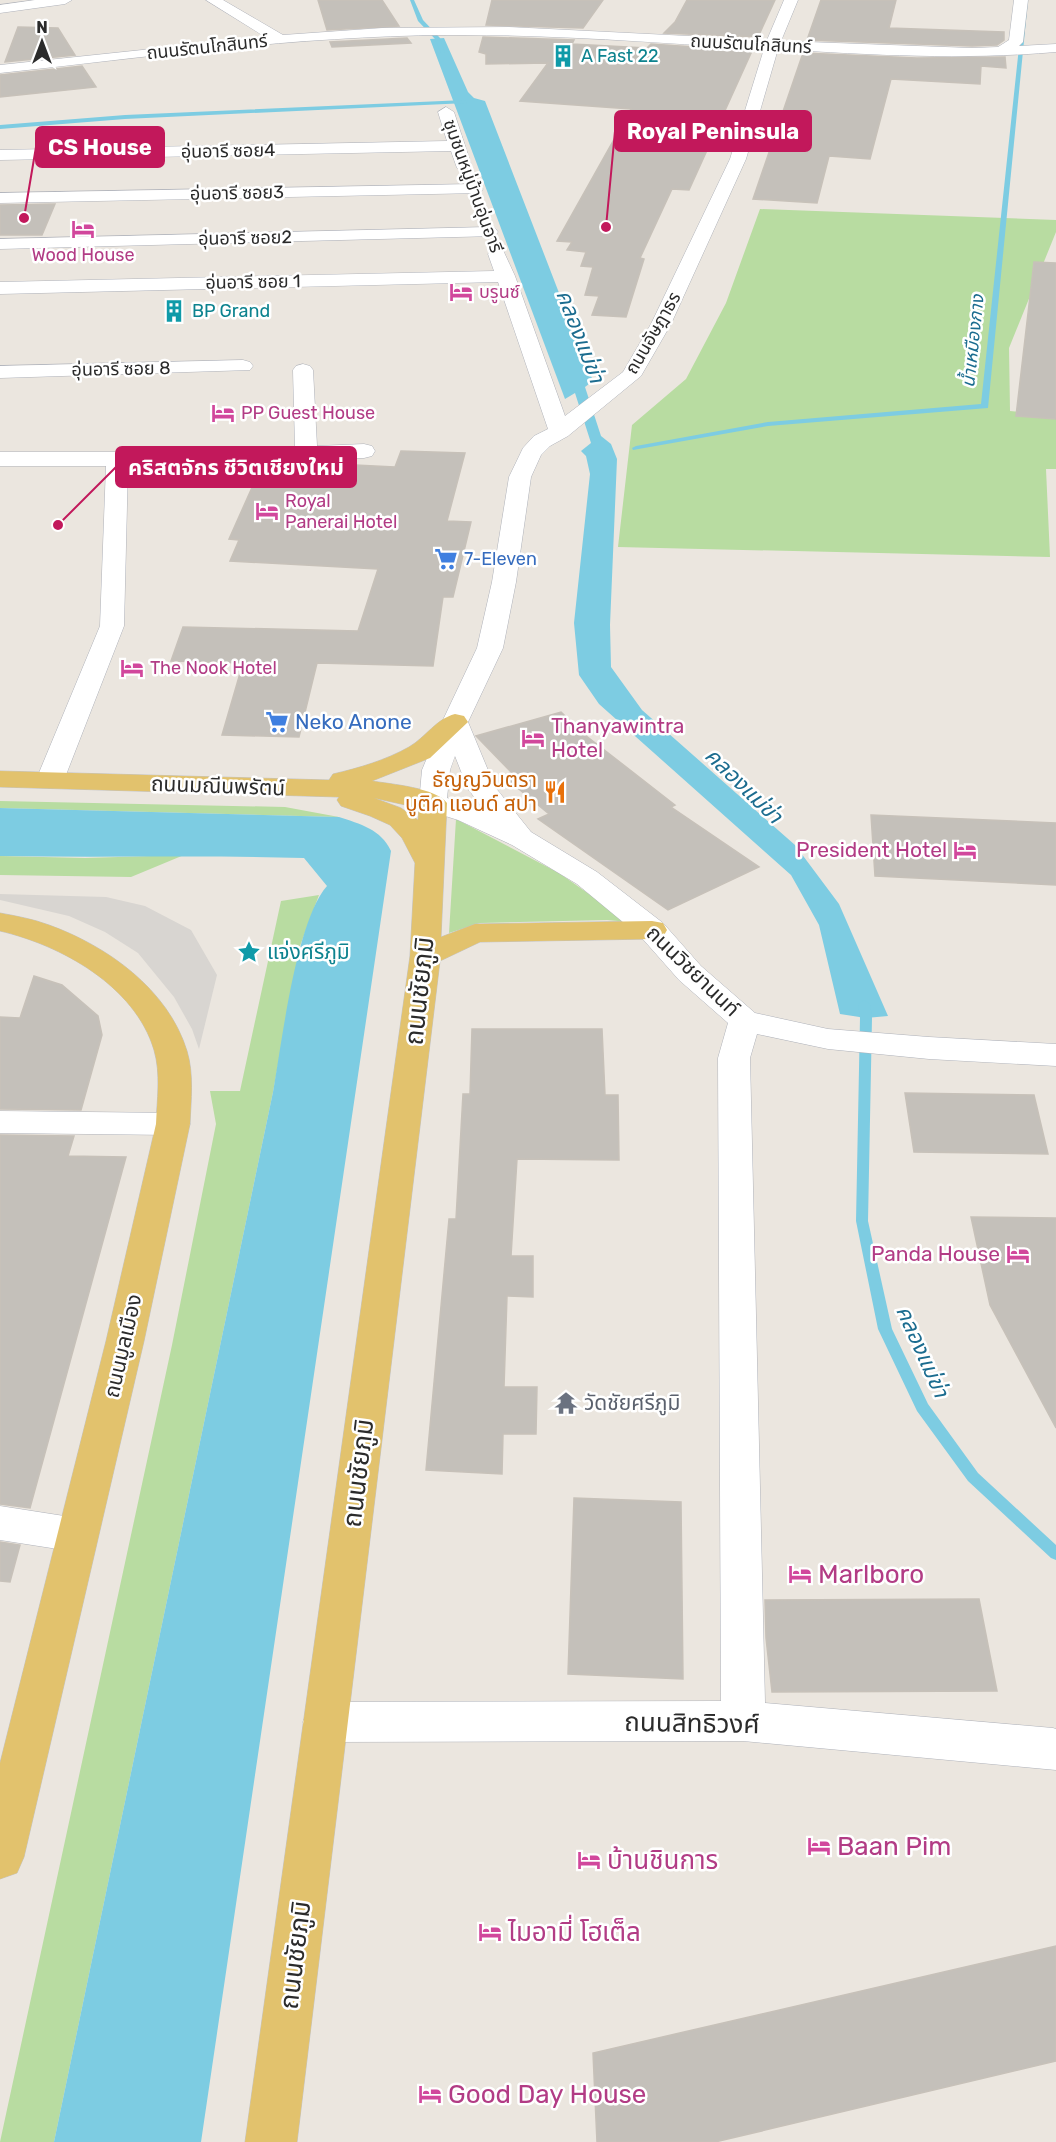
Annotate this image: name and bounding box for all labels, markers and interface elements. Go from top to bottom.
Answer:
north arrow [12,12,72,72]
text: N [36,18,48,37]
street label: ถนนรัตนโกสินทร์ [145,30,269,64]
street label: ถนนรัตนโกสินทร์ [690,30,813,58]
building icon: A Fast 22 [550,43,576,69]
place label: A Fast 22 [581,45,659,67]
callout: Royal Peninsula [615,111,811,151]
street label: ชุมชนหมู่บ้านอุ่นอารี [438,116,507,256]
text: Royal Peninsula [627,118,799,145]
callout: CS House [36,127,164,167]
text: CS House [48,134,152,161]
street label: อุ่นอารี ซอย4 [181,139,275,163]
street label: อุ่นอารี ซอย3 [190,181,284,205]
hotel icon: Wood House [70,216,96,242]
street label: อุ่นอารี ซอย2 [198,226,292,250]
place label: Wood House [31,244,135,266]
street label: อุ่นอารี ซอย 1 [205,270,301,294]
hotel icon: บรูนซ์ [448,279,474,305]
place label: บรูนซ์ [479,281,520,304]
water label: คลองแม่ข่า [550,286,611,388]
street label: ถนนอัษฎาธร [621,288,686,378]
water label: น้ำเหมืองกาง [955,292,989,388]
building icon: BP Grand [161,298,187,324]
place label: BP Grand [192,300,270,322]
street label: อุ่นอารี ซอย 8 [71,357,171,381]
hotel icon: PP Guest House [210,400,236,426]
place label: PP Guest House [241,402,375,424]
callout: คริสตจักร ชีวิตเชียงใหม่ [116,447,356,487]
text: คริสตจักร ชีวิตเชียงใหม่ [128,454,344,481]
place label: Royal Panerai Hotel [285,490,397,533]
hotel icon: Royal Panerai Hotel [254,498,280,524]
supermarket icon: 7-Eleven [433,546,459,572]
place label: 7-Eleven [464,548,537,570]
hotel icon: The Nook Hotel [119,655,145,681]
place label: The Nook Hotel [150,657,277,679]
supermarket icon: Neko Anone [264,709,290,735]
place label: Neko Anone [295,709,412,734]
place label: Thanyawintra Hotel [551,713,684,762]
hotel icon: Thanyawintra Hotel [520,725,546,751]
water label: คลองแม่ข่า [699,742,789,830]
place label: ธัญญวินตรา บูติค แอนด์ สปา [405,767,537,817]
street label: ถนนมณีนพรัตน์ [150,771,286,800]
restaurant icon: ธัญญวินตรา บูติค แอนด์ สปา [542,779,568,805]
place label: President Hotel [796,837,947,862]
hotel icon: President Hotel [952,837,978,863]
street label: ถนนวิชยานนท์ [642,920,745,1021]
street label: ถนนชัยภูมิ [398,935,441,1047]
place icon: แจ่งศรีภูมิ [236,939,262,965]
place label: แจ่งศรีภูมิ [267,939,350,965]
place label: Panda House [871,1241,1000,1266]
hotel icon: Panda House [1005,1241,1031,1267]
street label: ถนนมูลเมือง [98,1292,148,1400]
water label: คลองแม่ข่า [890,1301,955,1402]
temple icon: วัดชัยศรีภูมิ [553,1390,579,1416]
place label: วัดชัยศรีภูมิ [584,1390,680,1416]
street label: ถนนชัยภูมิ [336,1417,381,1529]
place label: Marlboro [818,1559,924,1590]
hotel icon: Marlboro [787,1561,813,1587]
street label: ถนนสิทธิวงศ์ [624,1707,760,1740]
place label: Baan Pim [837,1831,951,1862]
hotel icon: Baan Pim [806,1833,832,1859]
place label: บ้านชินการ [607,1845,718,1876]
hotel icon: บ้านชินการ [576,1847,602,1873]
street label: ถนนชัยภูมิ [273,1899,318,2011]
place label: ไมอามี่ โฮเต็ล [507,1914,641,1948]
hotel icon: ไมอามี่ โฮเต็ล [477,1919,503,1945]
place label: Good Day House [448,2079,646,2110]
hotel icon: Good Day House [417,2081,443,2107]

